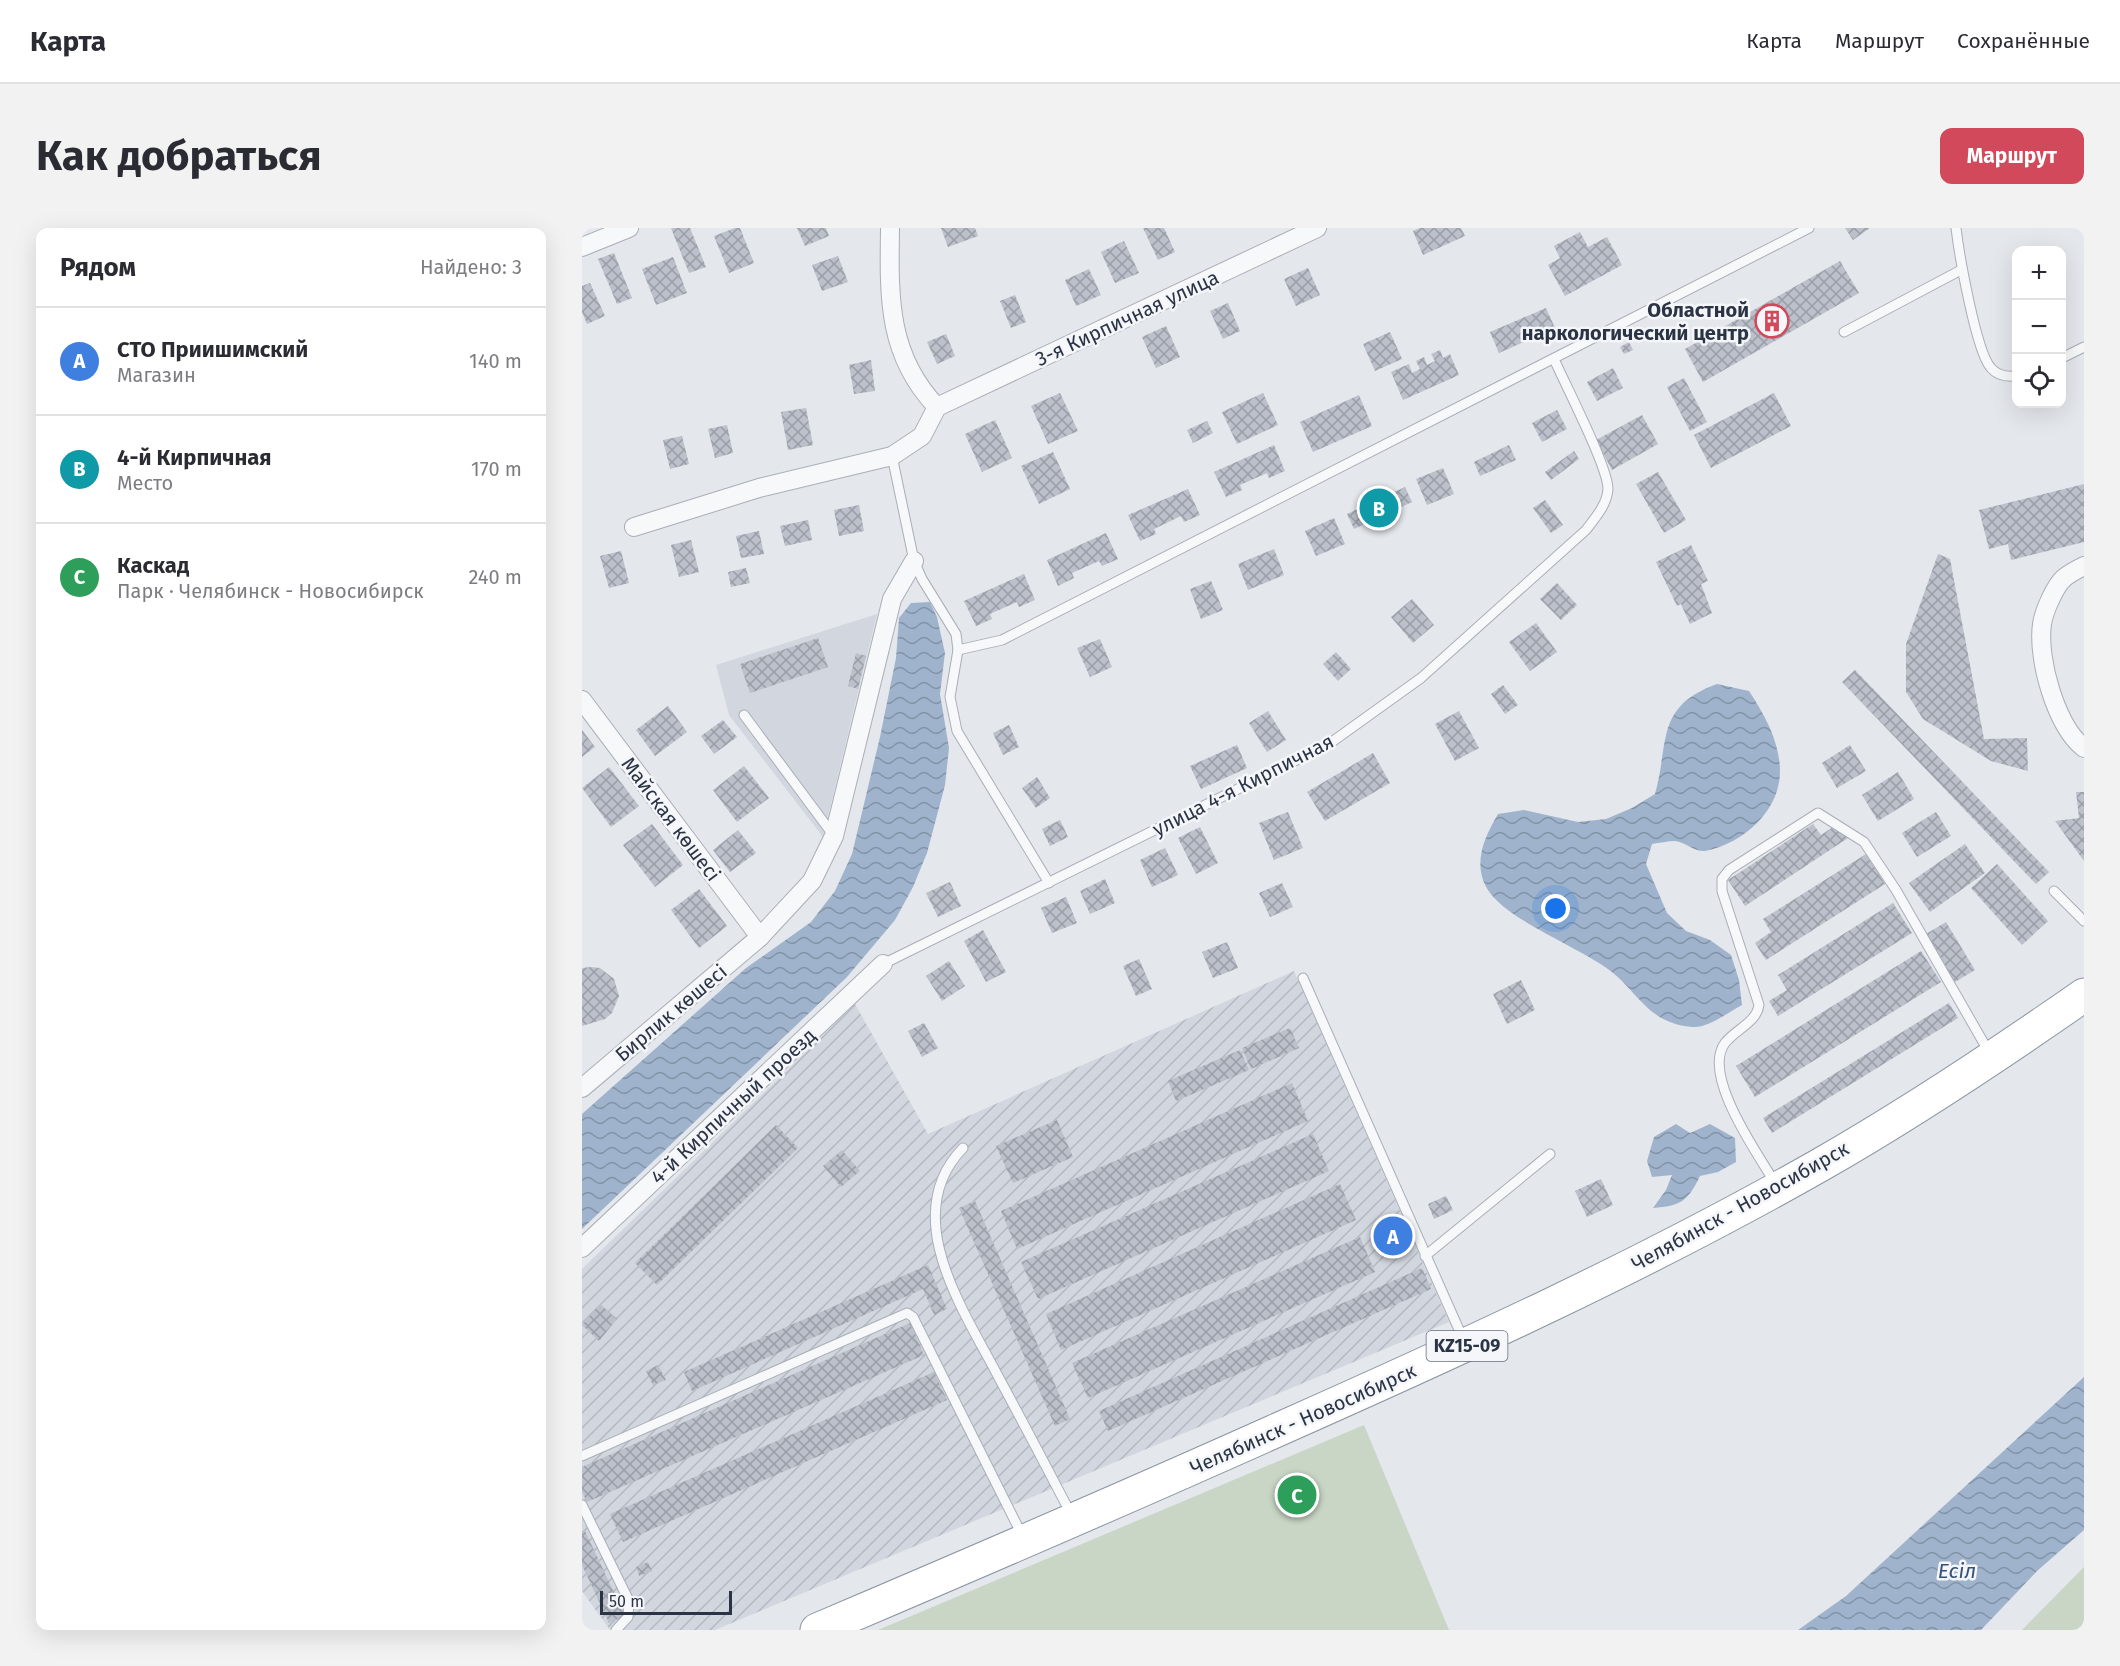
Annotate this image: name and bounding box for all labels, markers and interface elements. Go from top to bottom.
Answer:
text: Карта [30,25,106,58]
text: Карта [1746,28,1802,54]
text: Маршрут [1835,28,1924,54]
text: Сохранённые [1957,28,2090,54]
button: Маршрут [1940,128,2084,184]
text: Как добраться [36,131,322,181]
map controls [2012,246,2066,408]
button: + [2012,246,2066,300]
text: Рядом [60,252,136,283]
text: Найдено: 3 [420,255,522,279]
street label: 3-я Кирпичная улица [1032,265,1222,371]
place label: Областной наркологический центр [1522,298,1749,345]
button: − [2012,300,2066,354]
building icon: Областной наркологический центр [1754,303,1790,339]
text: СТО Приишимский [117,336,308,363]
text: A [74,349,85,373]
text: 140 m [469,349,522,373]
button: locate [2012,354,2066,408]
text: Магазин [117,363,196,387]
text: 4-й Кирпичная [117,444,272,471]
text: B [73,457,86,481]
text: 170 m [471,457,522,481]
text: Место [117,471,173,495]
pin: B [1360,486,1398,530]
text: Каскад [117,552,189,579]
text: C [74,565,85,589]
text: 240 m [468,565,522,589]
text: Парк · Челябинск - Новосибирск [117,579,424,603]
street label: улица 4-я Кирпичная [1148,729,1338,841]
street label: Майская көшесі [617,752,725,886]
your location [1541,894,1570,923]
street label: Бирлик көшесі [610,959,732,1067]
street label: 4-й Кирпичный проезд [645,1023,821,1189]
street label: Челябинск - Новосибирск [1627,1136,1853,1276]
pin: A [1374,1214,1412,1258]
road number: KZ15-09 [1426,1331,1508,1361]
street label: Челябинск - Новосибирск [1186,1358,1420,1480]
pin: C [1278,1472,1316,1518]
water label: Есіл [1938,1558,1976,1584]
scale bar [600,1588,732,1616]
text: 50 m [609,1592,644,1611]

